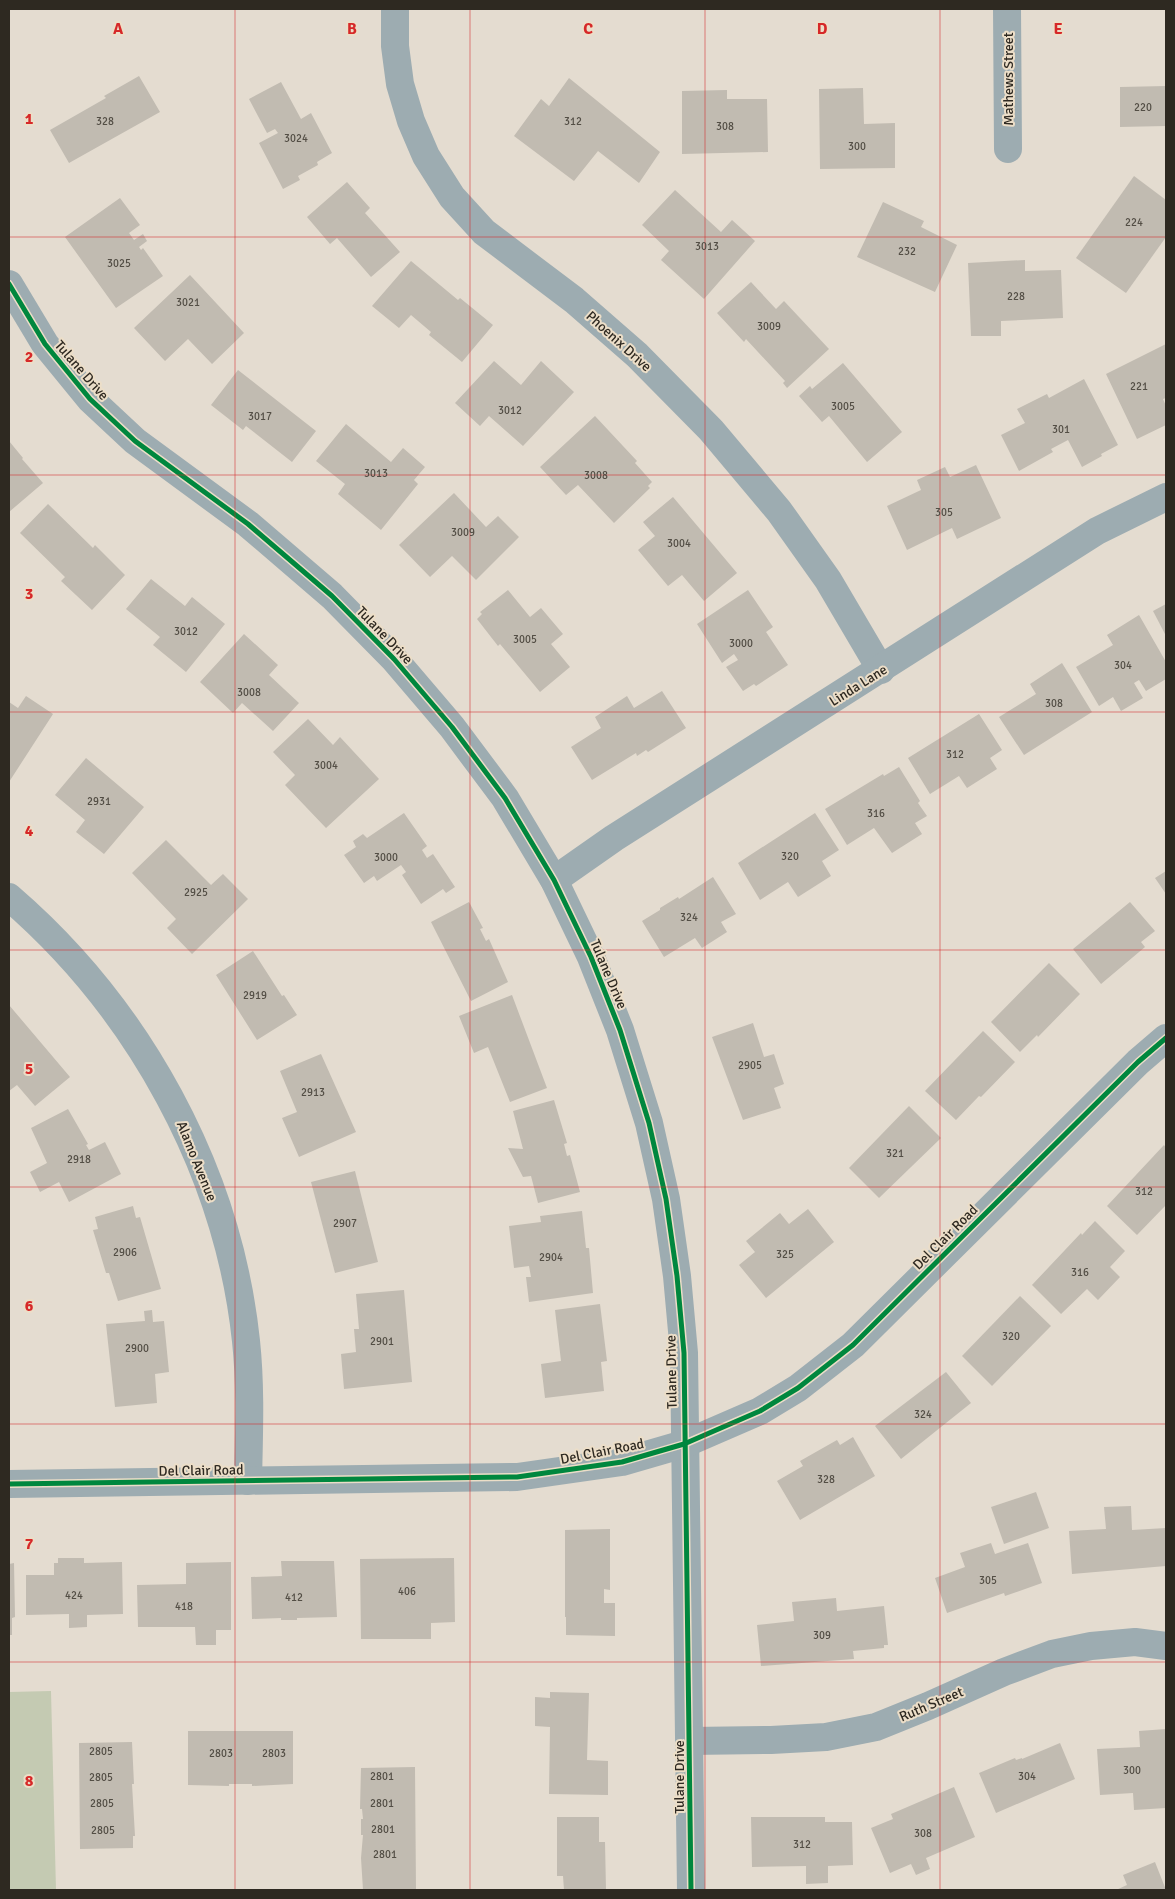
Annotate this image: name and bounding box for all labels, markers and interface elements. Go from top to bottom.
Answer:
text: A [113,19,124,39]
text: B [347,19,357,39]
text: C [583,19,593,39]
text: D [817,19,828,39]
text: E [1053,19,1063,39]
street label: Mathews Street [1000,32,1017,126]
house number: 220 [1134,101,1152,114]
text: 1 [25,109,34,129]
house number: 328 [96,115,114,128]
house number: 312 [564,115,582,128]
house number: 308 [716,120,734,133]
house number: 3024 [284,132,308,145]
house number: 300 [848,140,866,153]
house number: 224 [1125,216,1143,229]
house number: 3013 [695,240,719,253]
house number: 232 [898,245,916,258]
house number: 3025 [107,257,131,270]
house number: 228 [1007,290,1025,303]
house number: 3021 [176,296,200,309]
street label: Phoenix Drive [582,308,655,375]
house number: 3009 [757,320,781,333]
street label: Tulane Drive [51,337,112,404]
text: 2 [25,347,33,367]
house number: 221 [1130,380,1148,393]
house number: 3005 [831,400,855,413]
house number: 3012 [498,404,522,417]
house number: 3017 [248,410,272,423]
house number: 301 [1052,423,1070,436]
house number: 3013 [364,467,388,480]
house number: 3008 [584,469,608,482]
house number: 305 [935,506,953,519]
house number: 3009 [451,526,475,539]
house number: 3004 [667,537,691,550]
text: 3 [25,584,33,604]
street label: Tulane Drive [353,603,416,668]
house number: 3012 [174,625,198,638]
house number: 3005 [513,633,537,646]
house number: 3000 [729,637,753,650]
house number: 304 [1114,659,1132,672]
street label: Linda Lane [826,661,890,710]
house number: 3008 [237,686,261,699]
house number: 308 [1045,697,1063,710]
house number: 312 [946,748,964,761]
house number: 3004 [314,759,338,772]
house number: 2931 [87,795,111,808]
house number: 316 [867,807,885,820]
text: 4 [25,821,34,841]
house number: 320 [781,850,799,863]
house number: 3000 [374,851,398,864]
house number: 2925 [184,886,208,899]
house number: 324 [680,911,698,924]
street label: Tulane Drive [586,937,631,1011]
house number: 2919 [243,989,267,1002]
text: 5 [25,1059,33,1079]
house number: 2905 [738,1059,762,1072]
house number: 2913 [301,1086,325,1099]
street label: Alamo Avenue [173,1119,220,1204]
house number: 321 [886,1147,904,1160]
house number: 2918 [67,1153,91,1166]
house number: 312 [1135,1185,1153,1198]
street label: Del Clair Road [909,1201,981,1273]
house number: 2907 [333,1217,357,1230]
house number: 2906 [113,1246,137,1259]
house number: 325 [776,1248,794,1261]
house number: 2904 [539,1251,563,1264]
house number: 316 [1071,1266,1089,1279]
text: 6 [25,1296,34,1316]
house number: 320 [1002,1330,1020,1343]
house number: 2901 [370,1335,394,1348]
street label: Tulane Drive [662,1335,681,1409]
house number: 2900 [125,1342,149,1355]
house number: 324 [914,1408,932,1421]
street label: Del Clair Road [559,1435,645,1468]
street label: Del Clair Road [158,1461,244,1480]
house number: 328 [817,1473,835,1486]
text: 7 [25,1534,34,1554]
house number: 305 [979,1574,997,1587]
house number: 406 [398,1585,416,1598]
house number: 424 [65,1589,83,1602]
house number: 412 [285,1591,303,1604]
house number: 418 [175,1600,193,1613]
house number: 309 [813,1629,831,1642]
street label: Ruth Street [897,1683,966,1726]
street label: Tulane Drive [671,1740,688,1814]
house number: 2805 [89,1745,113,1758]
house number: 2803 [209,1747,233,1760]
house number: 2803 [262,1747,286,1760]
house number: 300 [1123,1764,1141,1777]
house number: 2801 [370,1770,394,1783]
house number: 304 [1018,1770,1036,1783]
text: 8 [25,1771,34,1791]
house number: 2805 [89,1771,113,1784]
house number: 2805 [90,1797,114,1810]
house number: 2801 [370,1797,394,1810]
house number: 2801 [371,1823,395,1836]
house number: 2805 [91,1824,115,1837]
house number: 308 [914,1827,932,1840]
house number: 312 [793,1838,811,1851]
house number: 2801 [373,1848,397,1861]

